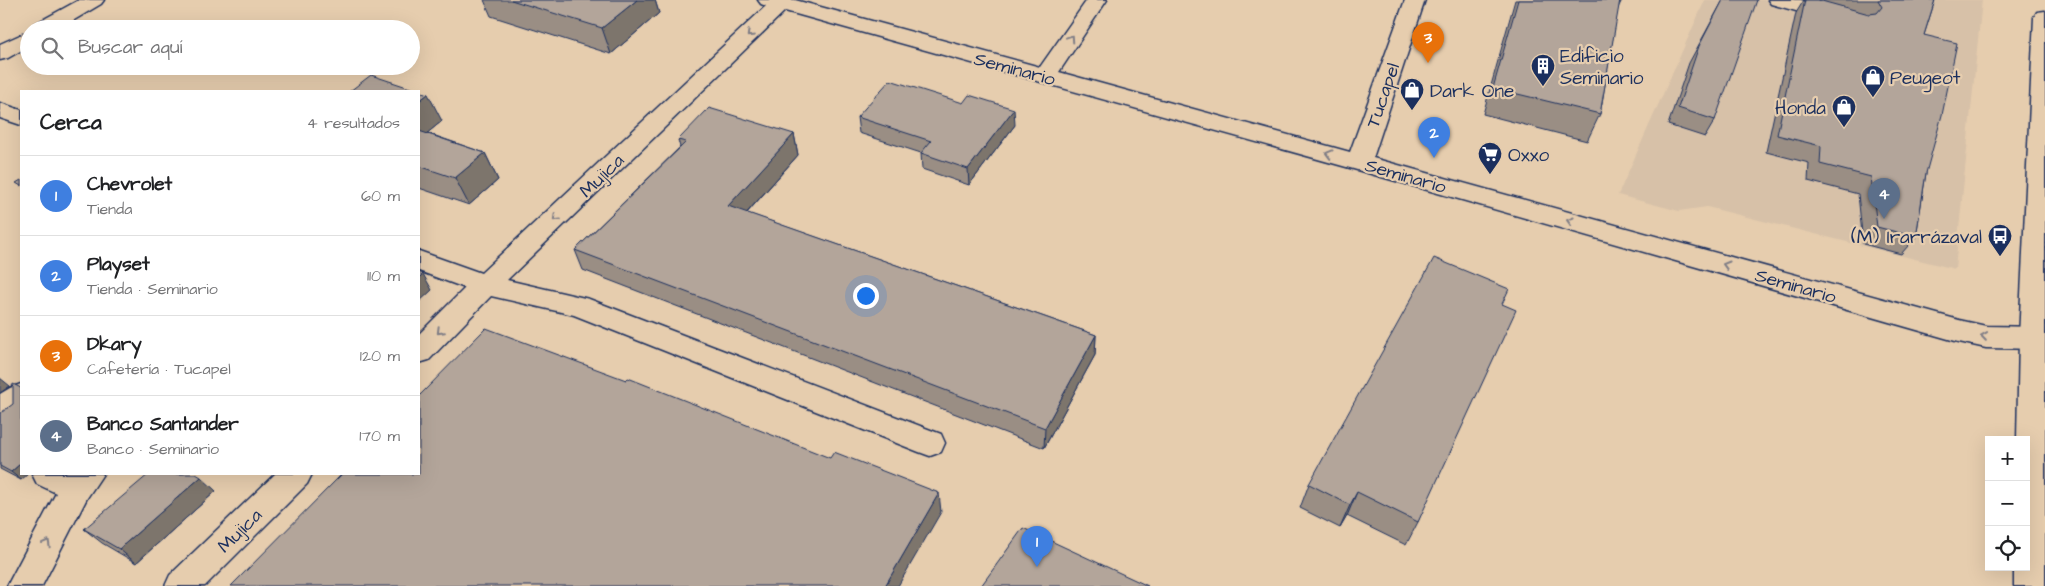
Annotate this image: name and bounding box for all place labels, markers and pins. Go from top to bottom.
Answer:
pin: 3 [1412,22,1444,63]
place label: Edificio Seminario [1560,43,1644,92]
building icon: Edificio Seminario [1530,53,1556,87]
shop icon: Peugeot [1860,64,1886,98]
place label: Peugeot [1890,65,1961,93]
shop icon: Dark One [1399,77,1425,111]
place label: Dark One [1430,78,1514,105]
shop icon: Honda [1831,94,1857,128]
place label: Honda [1775,95,1826,122]
pin: 2 [1418,117,1450,158]
supermarket icon: Oxxo [1477,141,1503,175]
place label: Oxxo [1508,142,1550,169]
pin: 4 [1868,178,1900,219]
bus stop icon: (M) Irarrázaval [1987,223,2013,257]
place label: (M) Irarrázaval [1851,224,1982,251]
pin: 1 [1021,526,1053,567]

